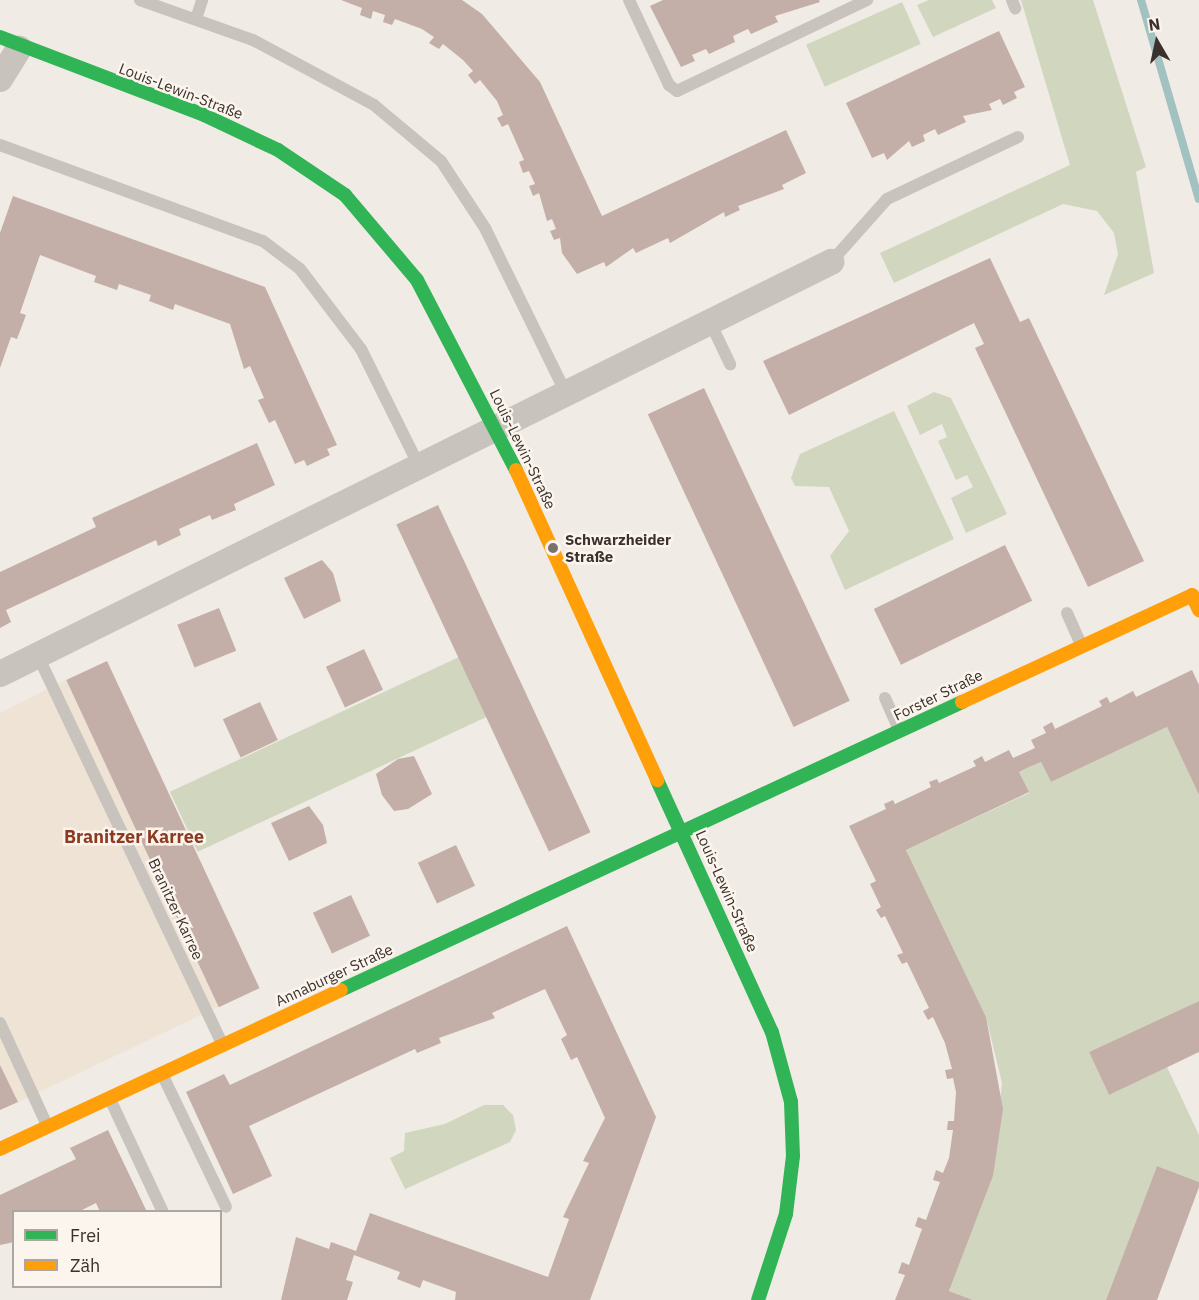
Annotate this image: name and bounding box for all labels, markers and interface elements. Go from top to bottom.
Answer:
north arrow [1127,12,1187,72]
text: N [1147,13,1161,35]
street label: Louis-Lewin-Straße [116,59,246,123]
street label: Louis-Lewin-Straße [486,386,560,512]
place label: Schwarzheider Straße [565,530,671,565]
marker: Schwarzheider Straße [546,541,560,555]
street label: Forster Straße [891,666,985,724]
district label: Branitzer Karree [64,826,204,848]
street label: Louis-Lewin-Straße [692,827,762,955]
street label: Branitzer Karree [145,856,207,962]
street label: Annaburger Straße [272,940,396,1010]
legend [12,1210,222,1288]
text: Frei [70,1224,101,1247]
text: Zäh [70,1254,100,1277]

